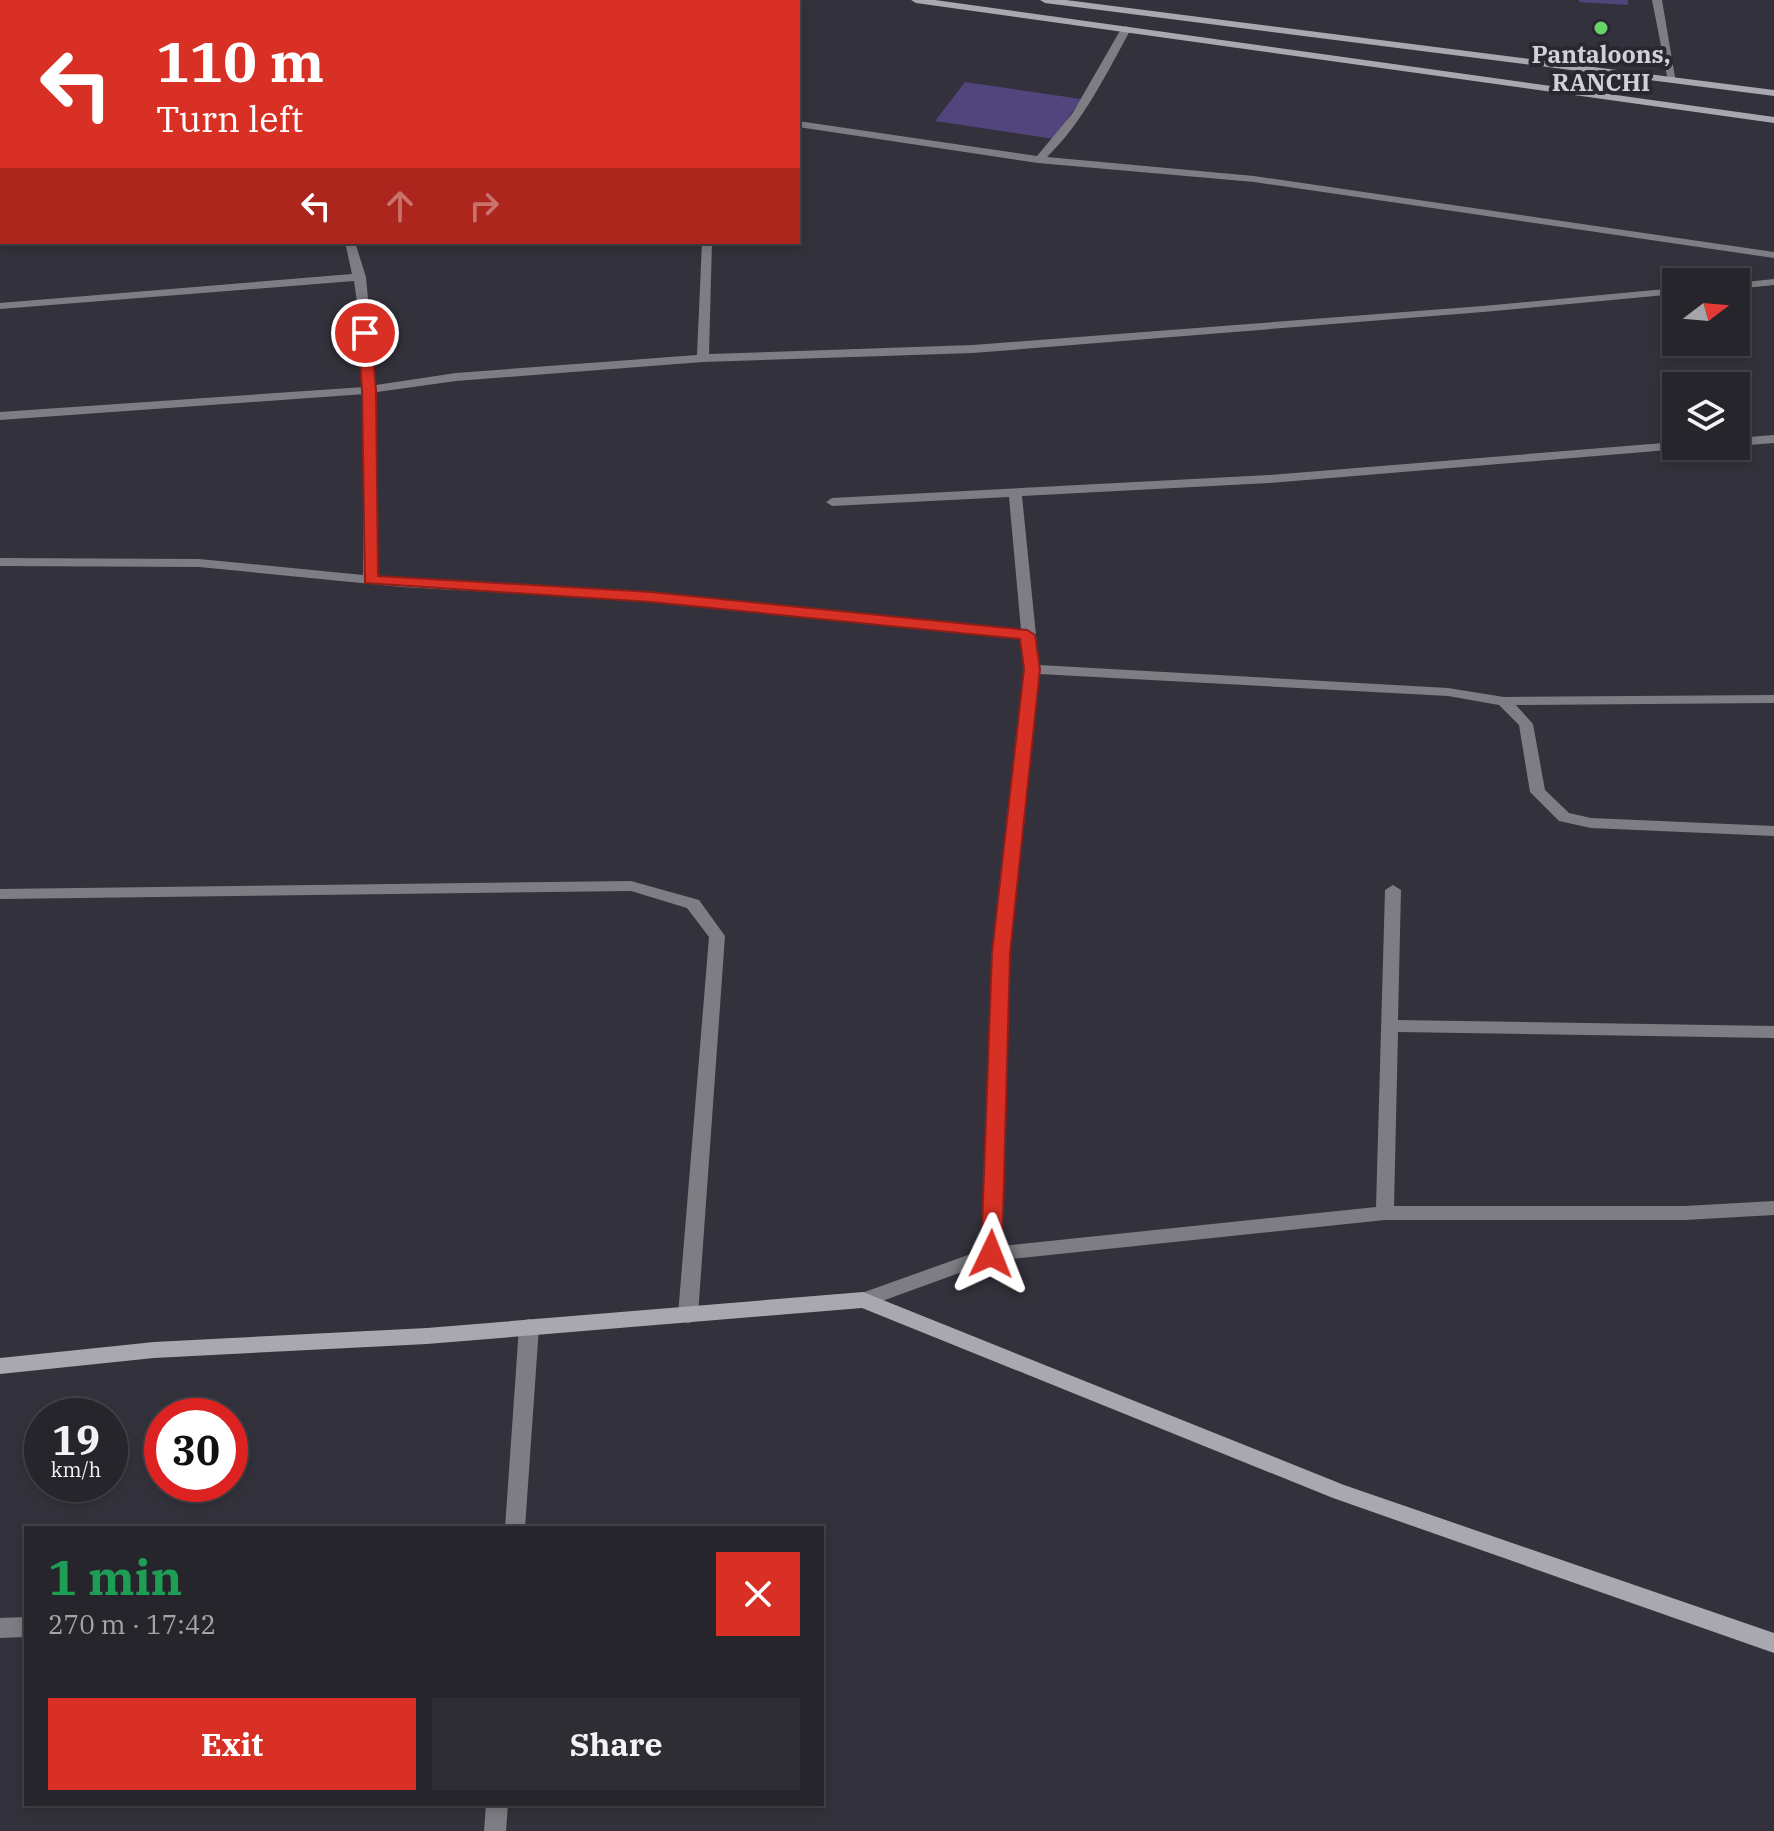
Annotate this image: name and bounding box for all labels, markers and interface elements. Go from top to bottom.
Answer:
marker: Pantaloons, RANCHI [1592,19,1610,37]
text: 110 m [156,25,324,97]
icon: left [24,32,128,136]
place label: Pantaloons, RANCHI [1531,38,1671,98]
text: Turn left [156,95,303,142]
icon: left [294,184,338,228]
icon: ahead [378,184,422,228]
icon: right [462,184,506,228]
north arrow [1662,268,1750,356]
map controls [1662,268,1750,460]
pin [331,299,399,367]
icon: arrive [343,311,387,355]
button: layers [1662,372,1750,460]
position arrow [949,1212,1033,1296]
speed limit sign: 30 [144,1398,248,1502]
text: 19 [52,1414,100,1466]
text: km/h [51,1456,101,1483]
text: 1 min [48,1546,182,1608]
button: close [716,1552,800,1636]
text: 270 m · 17:42 [48,1607,216,1641]
button: Exit [48,1698,416,1790]
button: Share [432,1698,800,1790]

